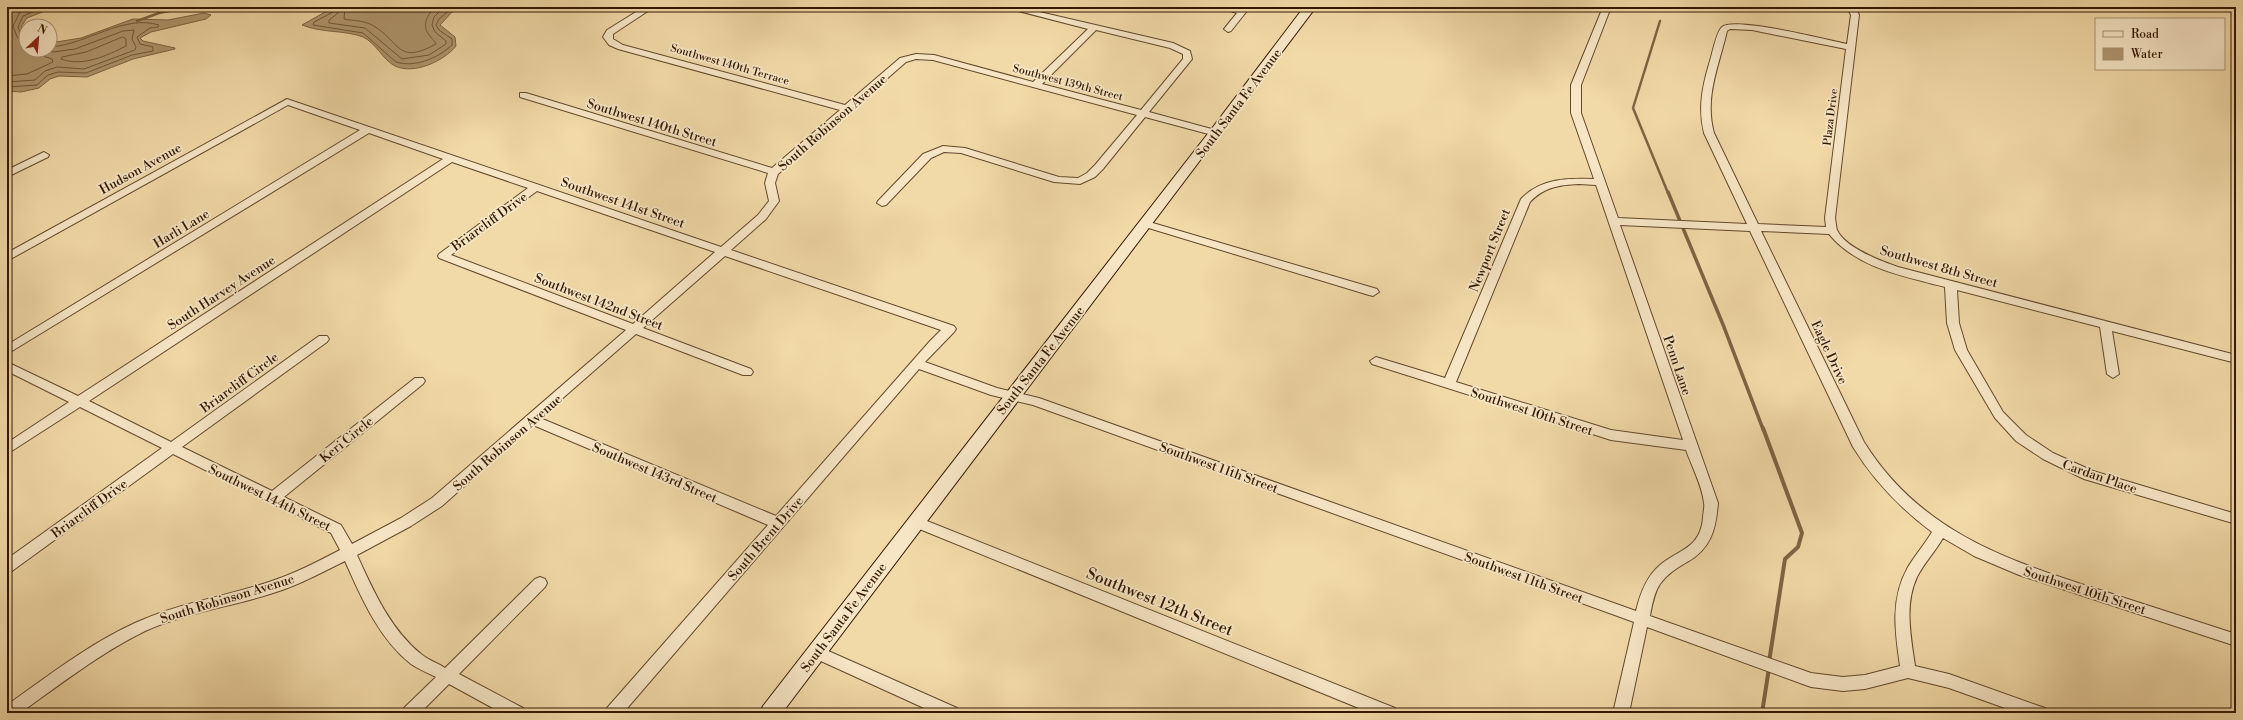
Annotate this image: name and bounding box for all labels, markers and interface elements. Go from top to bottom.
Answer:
north arrow [18,18,58,58]
legend [2095,18,2225,70]
text: N [35,22,49,38]
text: Road [2131,27,2159,42]
street label: Southwest 140th Terrace [669,41,791,89]
street label: South Santa Fe Avenue [1192,45,1285,162]
text: Water [2130,47,2163,62]
street label: Southwest 139th Street [1011,61,1125,104]
street label: South Robinson Avenue [775,71,891,174]
street label: Plaza Drive [1821,87,1841,146]
street label: Southwest 140th Street [585,96,719,150]
street label: Hudson Avenue [97,139,185,198]
street label: Southwest 141st Street [559,174,687,232]
street label: Briarcliff Drive [448,189,531,255]
street label: Harli Lane [151,206,213,252]
street label: Newport Street [1466,206,1514,294]
street label: Southwest 8th Street [1878,243,2000,292]
street label: South Harvey Avenue [165,252,279,334]
street label: Southwest 142nd Street [532,270,666,334]
street label: South Santa Fe Avenue [994,303,1088,418]
street label: Eagle Drive [1807,318,1851,387]
street label: Penn Lane [1659,333,1695,398]
street label: Briarcliff Circle [197,349,282,417]
street label: Southwest 10th Street [1469,385,1595,439]
street label: South Robinson Avenue [450,391,566,494]
street label: Keri Circle [317,413,377,466]
street label: Southwest 143rd Street [590,439,720,507]
street label: Southwest 11th Street [1157,439,1281,497]
street label: Cardan Place [2060,457,2139,497]
street label: Southwest 144th Street [206,461,334,535]
street label: Briarcliff Drive [48,476,131,542]
street label: South Brent Drive [725,493,807,584]
street label: Southwest 11th Street [1462,549,1586,607]
street label: South Santa Fe Avenue [797,559,890,676]
street label: Southwest 12th Street [1083,563,1236,641]
street label: Southwest 10th Street [2022,564,2148,618]
street label: South Robinson Avenue [158,571,297,627]

